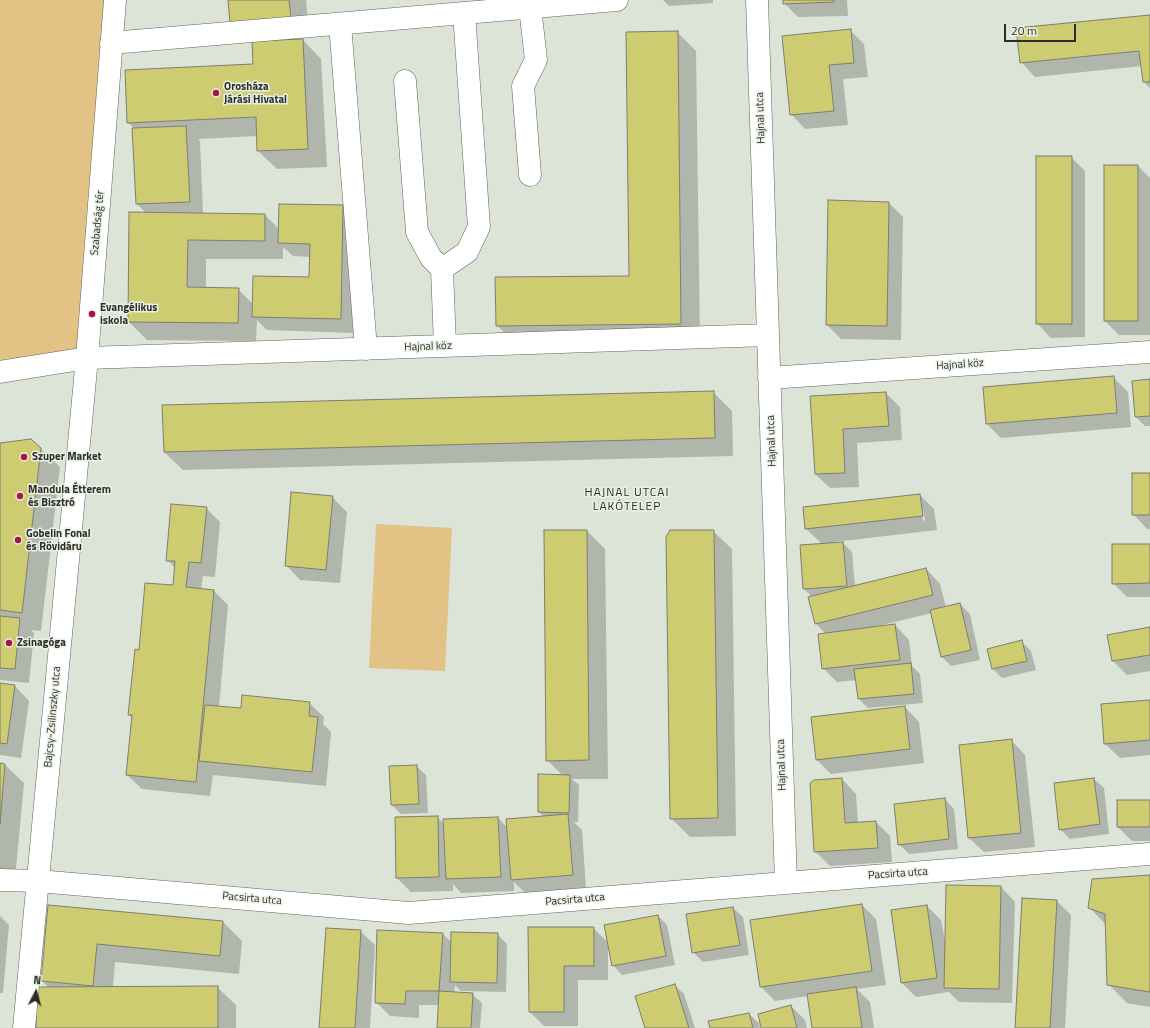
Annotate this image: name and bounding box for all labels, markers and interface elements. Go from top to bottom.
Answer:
scale bar [1006,16,1078,42]
text: 20 m [1011,21,1037,40]
place label: Orosháza Járási Hivatal [224,80,287,106]
marker: Orosháza Járási Hivatal [211,88,221,98]
street label: Hajnal utca [754,92,768,144]
street label: Szabadság tér [89,190,107,256]
place label: Evangélikus iskola [100,301,157,327]
marker: Evangélikus iskola [87,309,97,319]
street label: Hajnal köz [404,340,452,354]
street label: Hajnal köz [936,357,984,373]
street label: Hajnal utca [765,415,779,467]
place label: Szuper Market [32,450,101,464]
marker: Szuper Market [19,452,29,462]
place label: Mandula Étterem és Bisztró [28,483,111,509]
district label: HAJNAL UTCAI LAKÓTELEP [585,486,669,514]
marker: Mandula Étterem és Bisztró [15,491,25,501]
place label: Gobelin Fonal és Rövidáru [26,527,91,553]
marker: Gobelin Fonal és Rövidáru [13,535,23,545]
place label: Zsinagóga [17,636,66,650]
marker: Zsinagóga [4,638,14,648]
street label: Bajcsy-Zsilinszky utca [42,666,64,768]
street label: Hajnal utca [775,739,789,791]
street label: Pacsirta utca [868,865,928,883]
street label: Pacsirta utca [222,890,282,908]
street label: Pacsirta utca [545,891,605,909]
north arrow [16,972,56,1012]
text: N [33,972,42,988]

